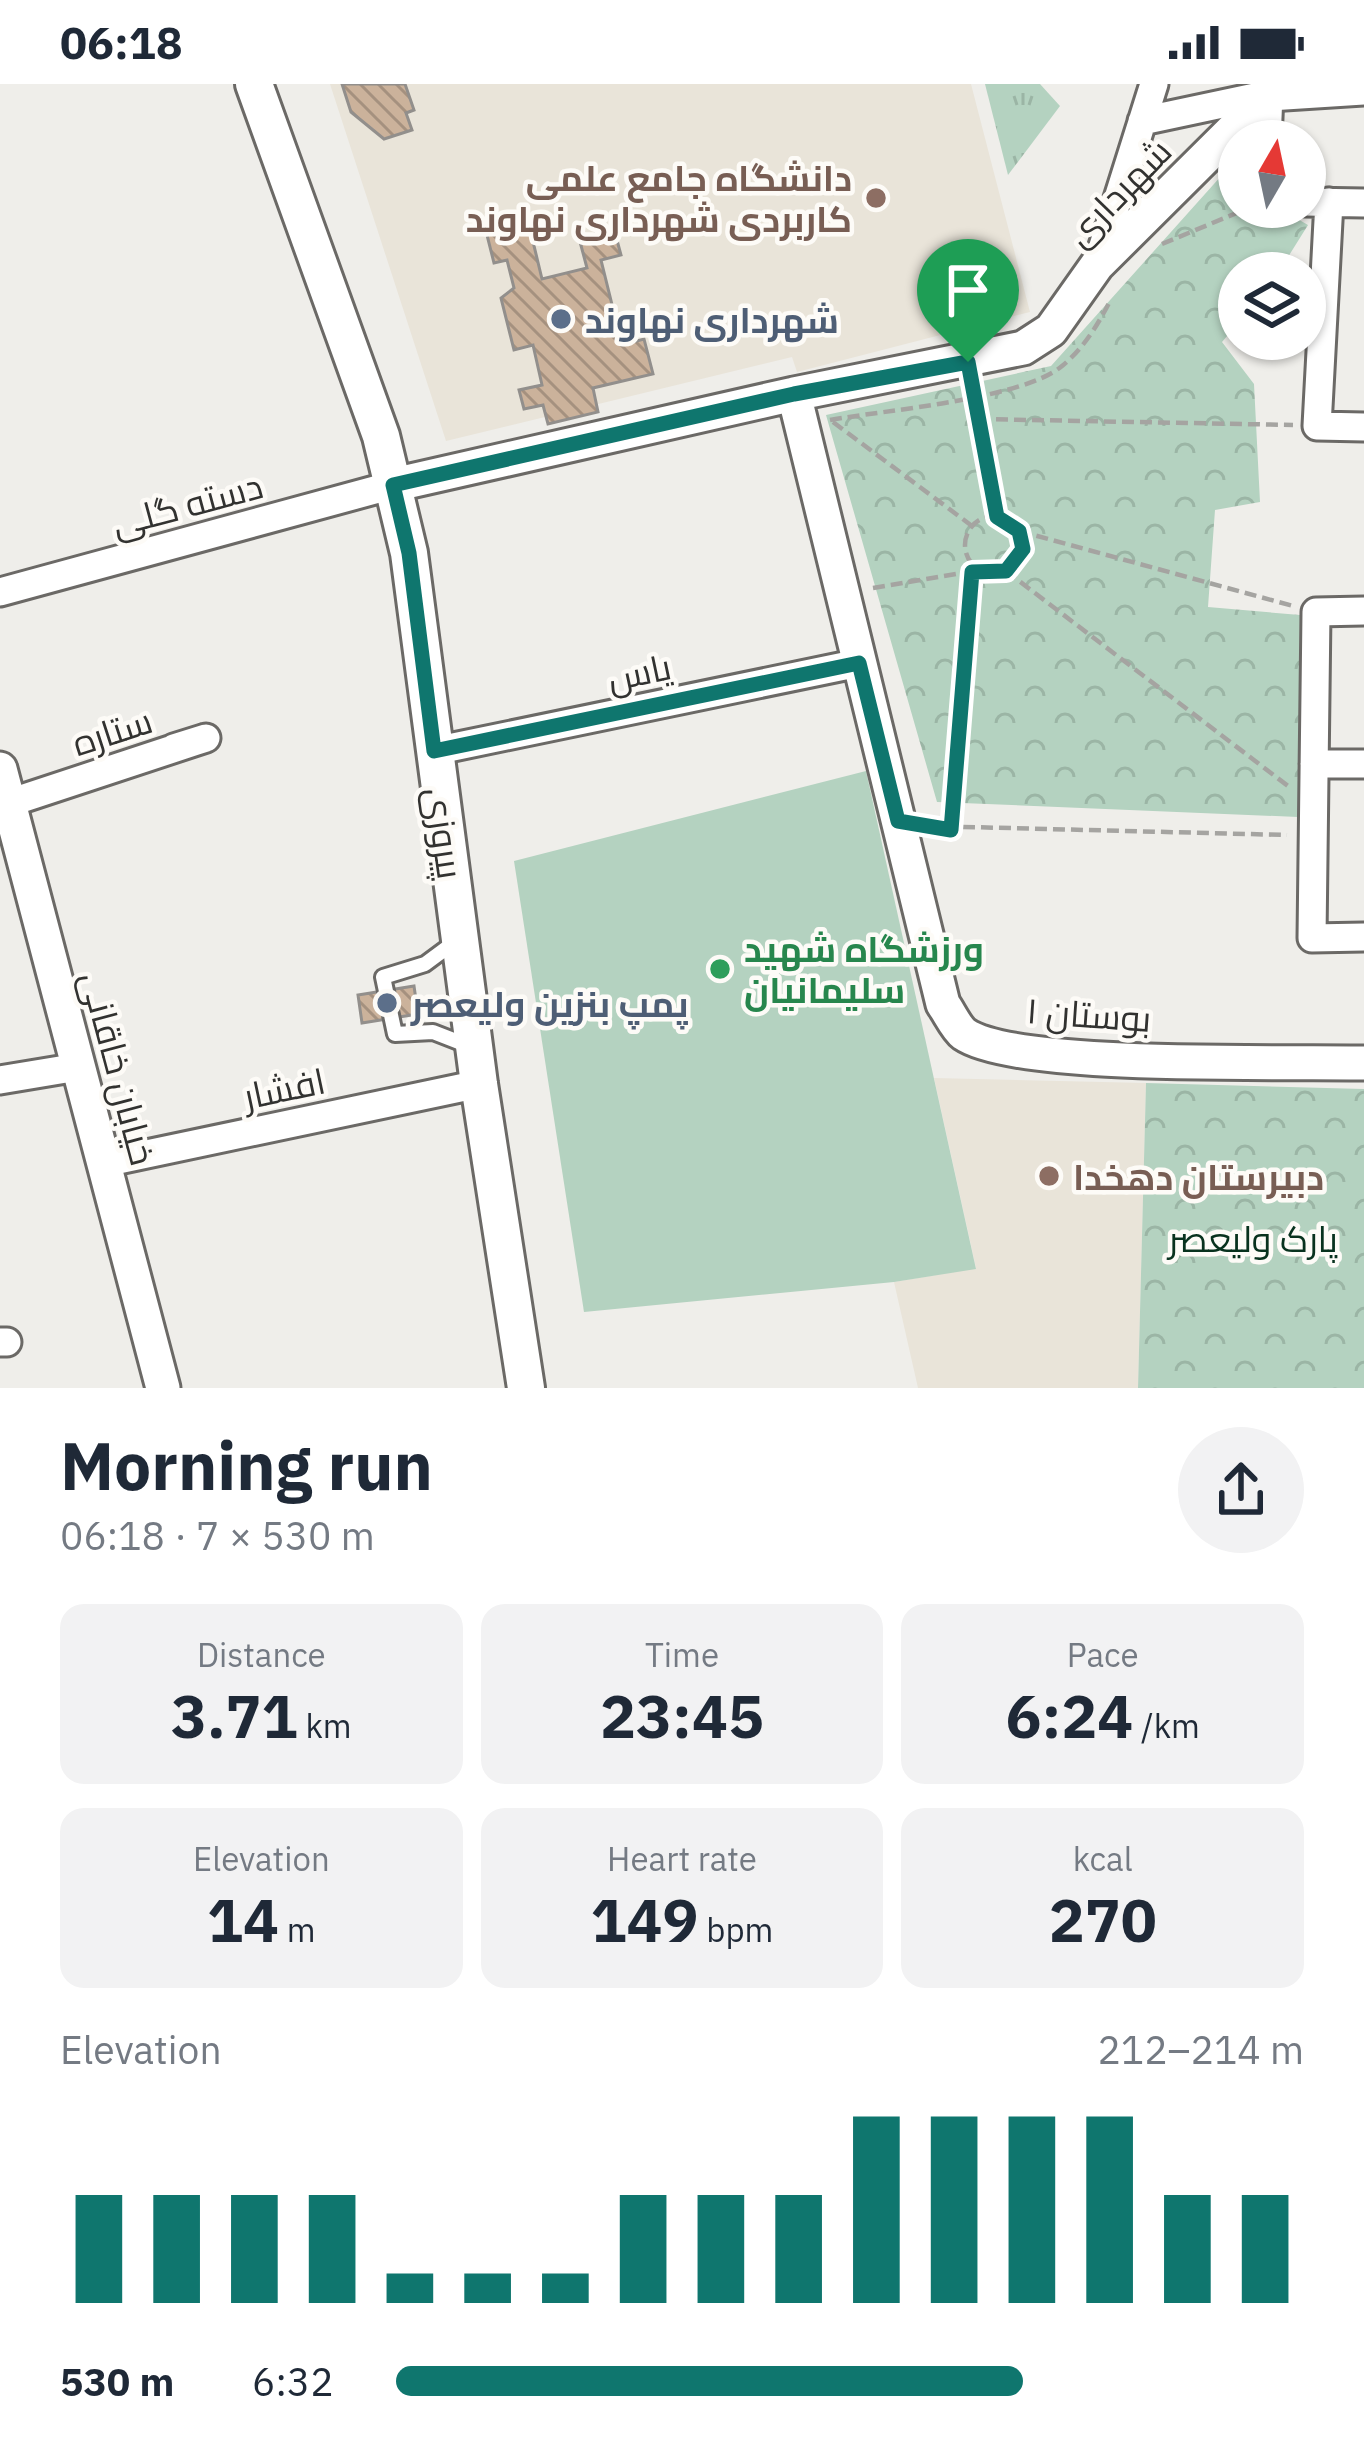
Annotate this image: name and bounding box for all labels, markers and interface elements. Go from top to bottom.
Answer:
text: 06:18 [60,13,183,71]
north arrow [1218,120,1326,228]
map controls [1218,120,1326,360]
street label: شهرداری [1055,128,1181,256]
place label: دانشگاه جامع علمی کاربردی شهرداری نهاوند [466,154,852,242]
marker: دانشگاه جامع علمی کاربردی شهرداری نهاوند [863,185,889,211]
pin [917,239,1019,362]
button: layers [1218,252,1326,360]
icon: arrive [935,257,1001,323]
place label: شهرداری نهاوند [585,296,839,343]
marker: شهرداری نهاوند [548,306,574,332]
street label: دسته گلی [106,461,268,547]
street label: یاس [603,642,675,702]
street label: ستاره [66,696,158,766]
street label: پیروزی [414,784,475,883]
place label: ورزشگاه شهید سلیمانیان [744,925,984,1013]
marker: ورزشگاه شهید سلیمانیان [707,956,733,982]
street label: خیابان خاقانی [71,966,167,1170]
place label: پمپ بنزین ولیعصر [410,980,689,1030]
street label: بوستان ۱ [1025,986,1153,1042]
marker: پمپ بنزین ولیعصر [374,990,400,1016]
street label: افشار [237,1056,329,1120]
place label: دبیرستان دهخدا [1073,1153,1324,1200]
marker: دبیرستان دهخدا [1036,1163,1062,1189]
park label: پارک ولیعصر [1166,1215,1338,1263]
text: Morning run [60,1422,433,1508]
button: share [1178,1427,1304,1553]
text: 06:18 · 7 × 530 m [60,1510,375,1561]
text: Distance [197,1633,326,1676]
text: Time [645,1633,719,1676]
text: Pace [1067,1633,1139,1676]
text: 3.71 [171,1676,298,1755]
text: 23:45 [600,1676,764,1755]
text: 6:24 [1005,1676,1133,1755]
text: km [298,1704,352,1747]
text: /km [1133,1704,1200,1747]
text: Elevation [193,1837,330,1880]
text: Heart rate [607,1837,757,1880]
text: kcal [1073,1837,1133,1880]
text: 14 [207,1880,279,1959]
text: 149 [591,1880,699,1959]
text: 270 [1049,1880,1157,1959]
text: m [279,1908,316,1951]
text: bpm [699,1908,773,1951]
text: Elevation [60,2024,222,2075]
text: 212–214 m [1097,2024,1304,2075]
text: 530 m [60,2356,174,2407]
text: 6:32 [252,2356,334,2407]

